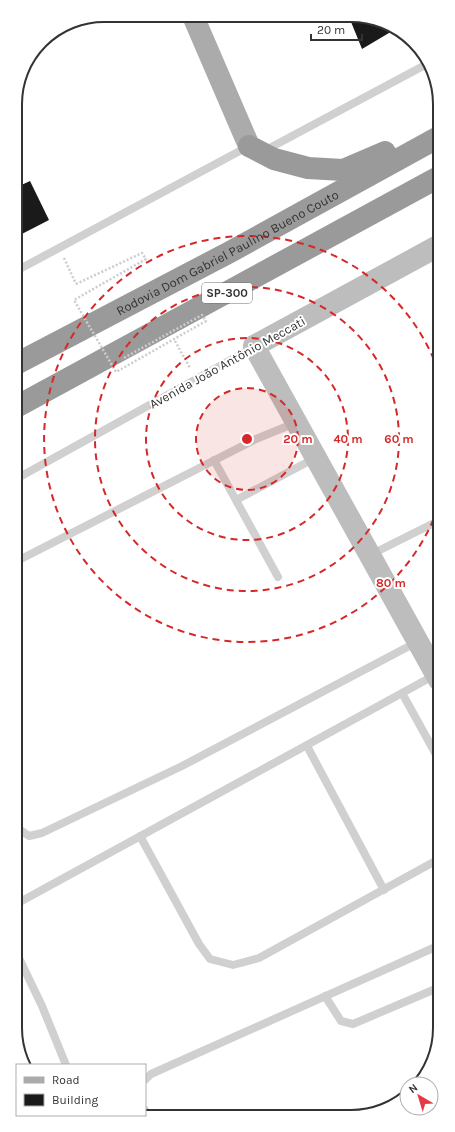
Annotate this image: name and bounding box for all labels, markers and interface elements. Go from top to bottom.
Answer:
scale bar [311,16,362,42]
text: 20 m [317,23,345,37]
street label: Rodovia Dom Gabriel Paulino Bueno Couto [114,187,341,318]
road number: SP-300 [202,283,252,303]
street label: Avenida João Antônio Meccati [147,313,308,412]
centre of rings [240,432,254,446]
text: 20 m [283,432,313,446]
text: 40 m [333,432,363,446]
text: 60 m [384,432,414,446]
text: 80 m [376,576,406,590]
legend [16,1064,146,1116]
text: Road [52,1073,80,1087]
north arrow [399,1076,439,1116]
text: N [406,1081,420,1096]
text: Building [52,1093,99,1107]

